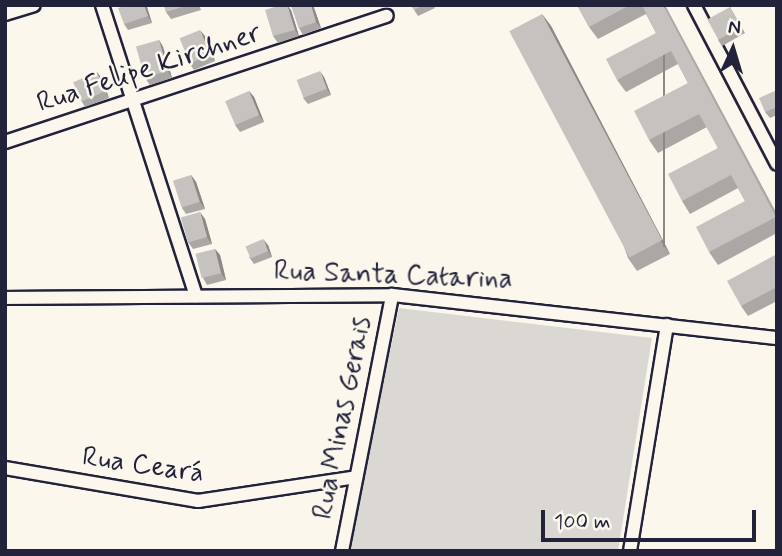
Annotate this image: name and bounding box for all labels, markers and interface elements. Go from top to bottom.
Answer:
north arrow [698,14,768,84]
text: N [727,15,742,40]
street label: Rua Felipe Kirchner [33,17,265,121]
street label: Rua Santa Catarina [275,255,511,297]
street label: Rua Minas Gerais [307,315,379,521]
street label: Rua Ceará [80,441,206,491]
scale bar [544,496,759,540]
text: 100 m [554,508,610,536]

